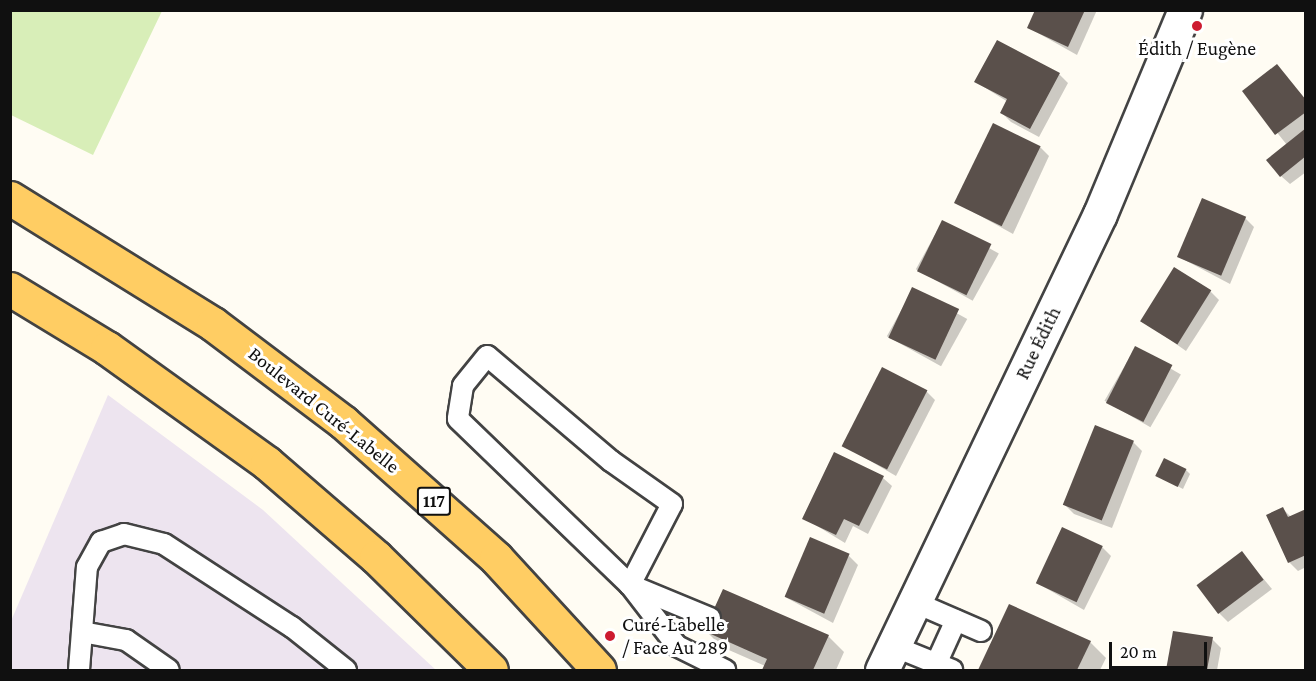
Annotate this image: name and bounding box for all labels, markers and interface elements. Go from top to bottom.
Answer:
marker: Édith / Eugène [1190,19,1204,33]
place label: Édith / Eugène [1138,36,1256,60]
street label: Rue Édith [1010,303,1066,383]
street label: Boulevard Curé-Labelle [244,342,404,478]
road number: 117 [416,486,452,516]
place label: Curé-Labelle / Face Au 289 [622,612,728,659]
marker: Curé-Labelle / Face Au 289 [603,629,617,643]
scale bar [1112,630,1210,668]
text: 20 m [1120,642,1157,662]

